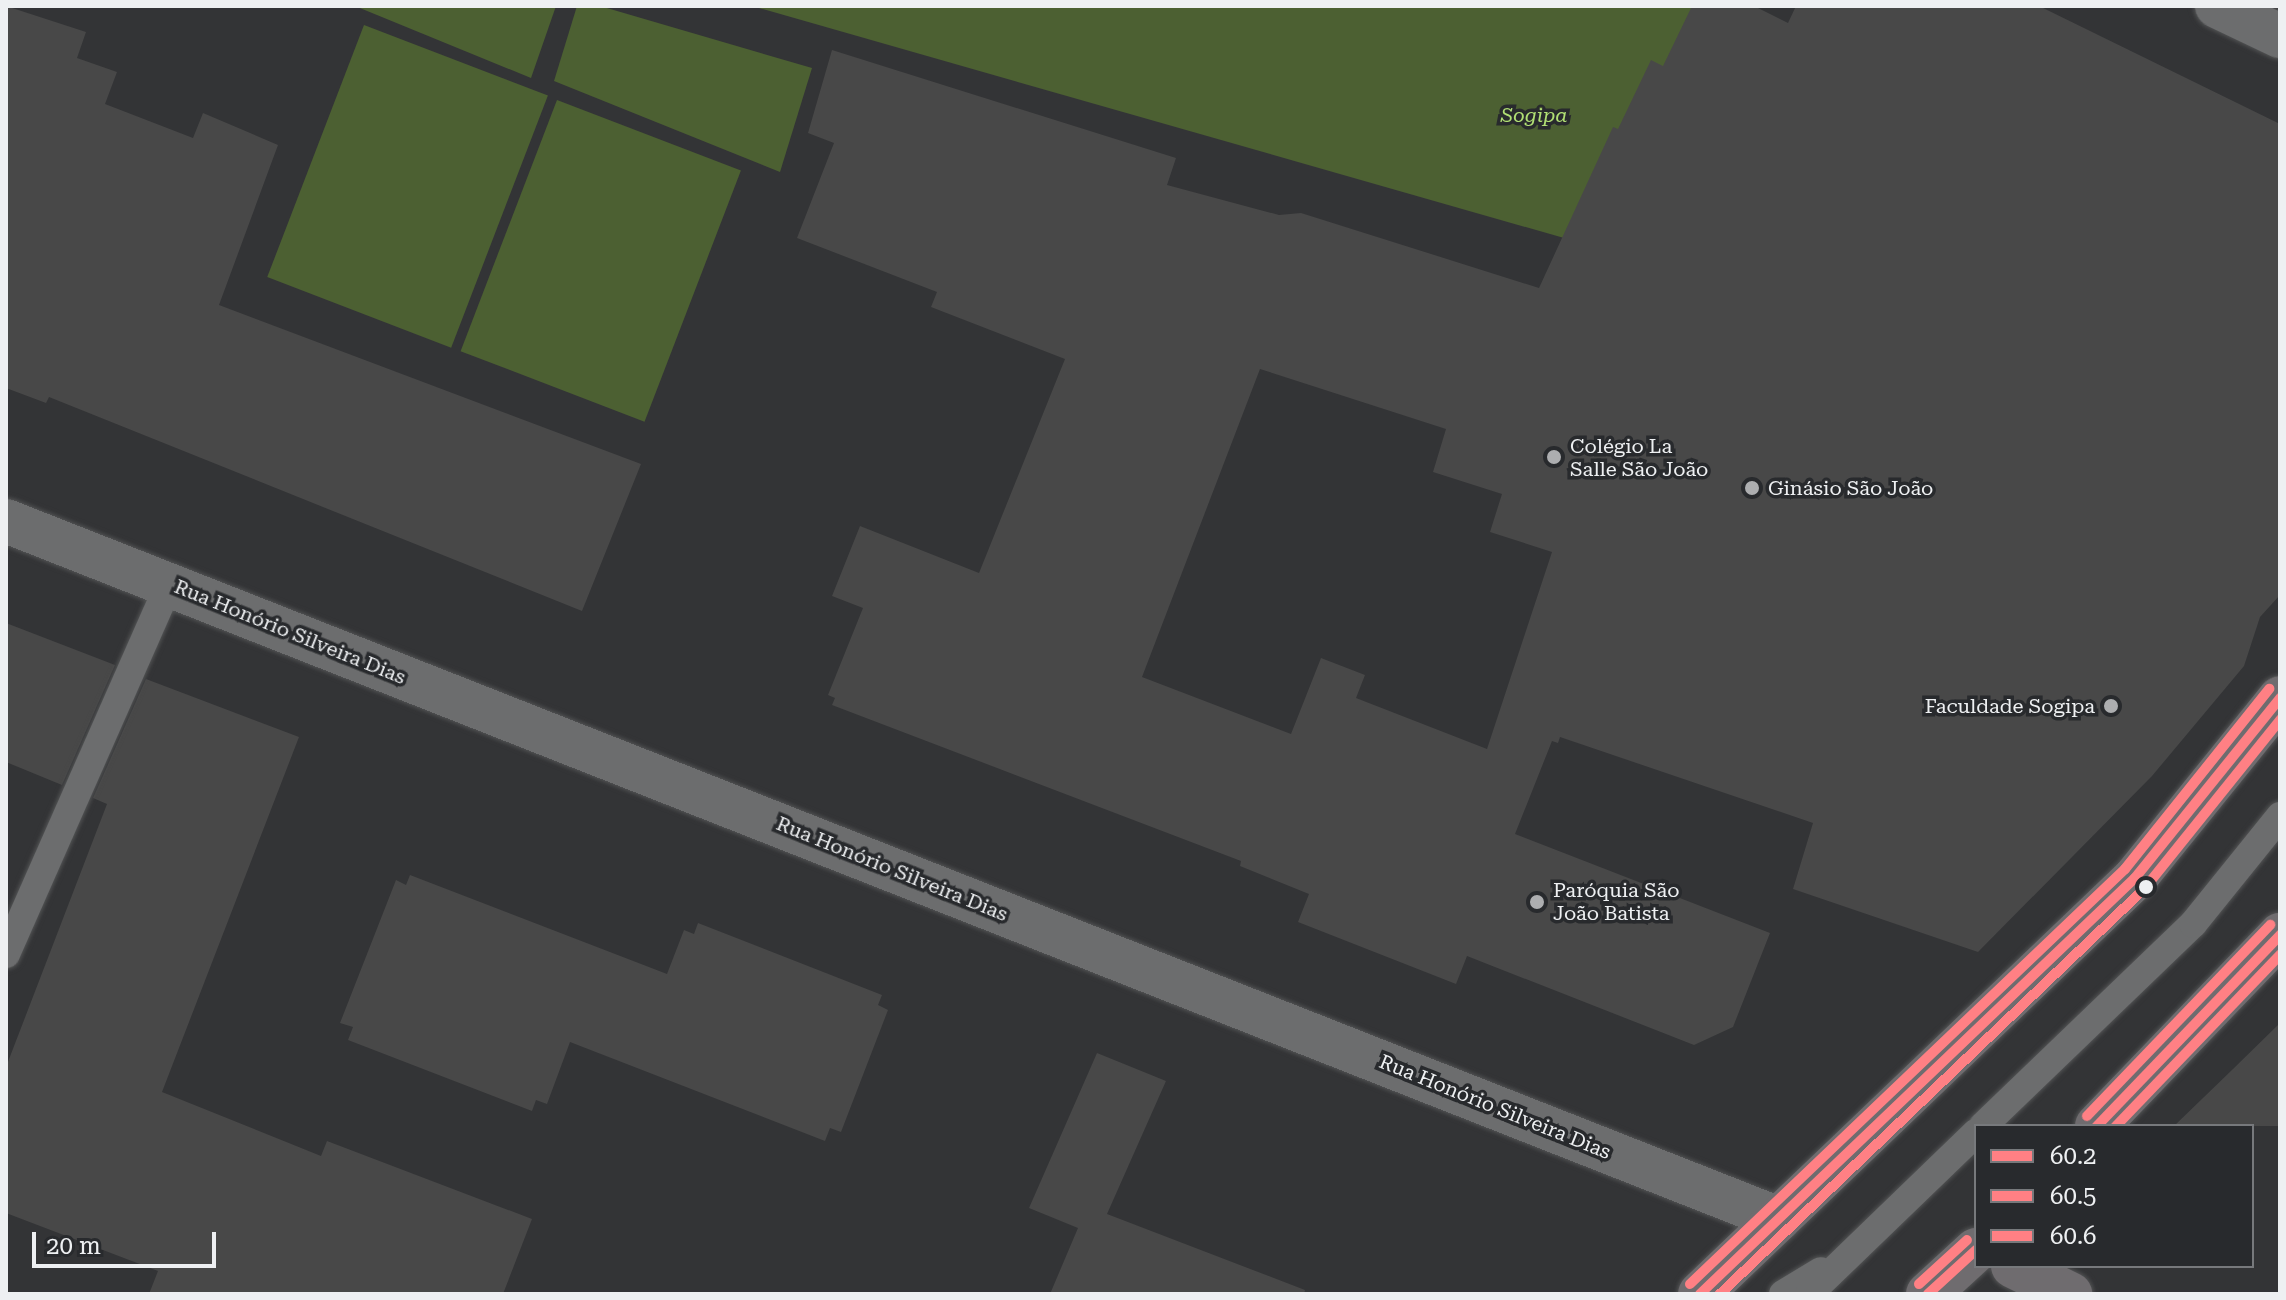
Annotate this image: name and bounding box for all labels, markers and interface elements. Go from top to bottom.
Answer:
park label: Sogipa [1501,103,1567,127]
place label: Colégio La Salle São João [1570,434,1708,481]
marker: Colégio La Salle São João [1545,448,1563,466]
place label: Ginásio São João [1768,476,1933,500]
marker: Ginásio São João [1743,479,1761,497]
street label: Rua Honório Silveira Dias [171,575,409,689]
place label: Faculdade Sogipa [1925,694,2095,718]
marker: Faculdade Sogipa [2102,697,2120,715]
street label: Rua Honório Silveira Dias [773,812,1011,926]
place label: Paróquia São João Batista [1553,878,1679,925]
unlabelled marker [2138,879,2154,895]
marker: Paróquia São João Batista [1528,893,1546,911]
street label: Rua Honório Silveira Dias [1376,1050,1614,1164]
legend [1974,1124,2254,1268]
text: 60.2 [2050,1142,2097,1170]
text: 60.5 [2050,1182,2097,1210]
scale bar [36,1216,220,1266]
text: 60.6 [2050,1222,2097,1250]
text: 20 m [46,1232,101,1260]

